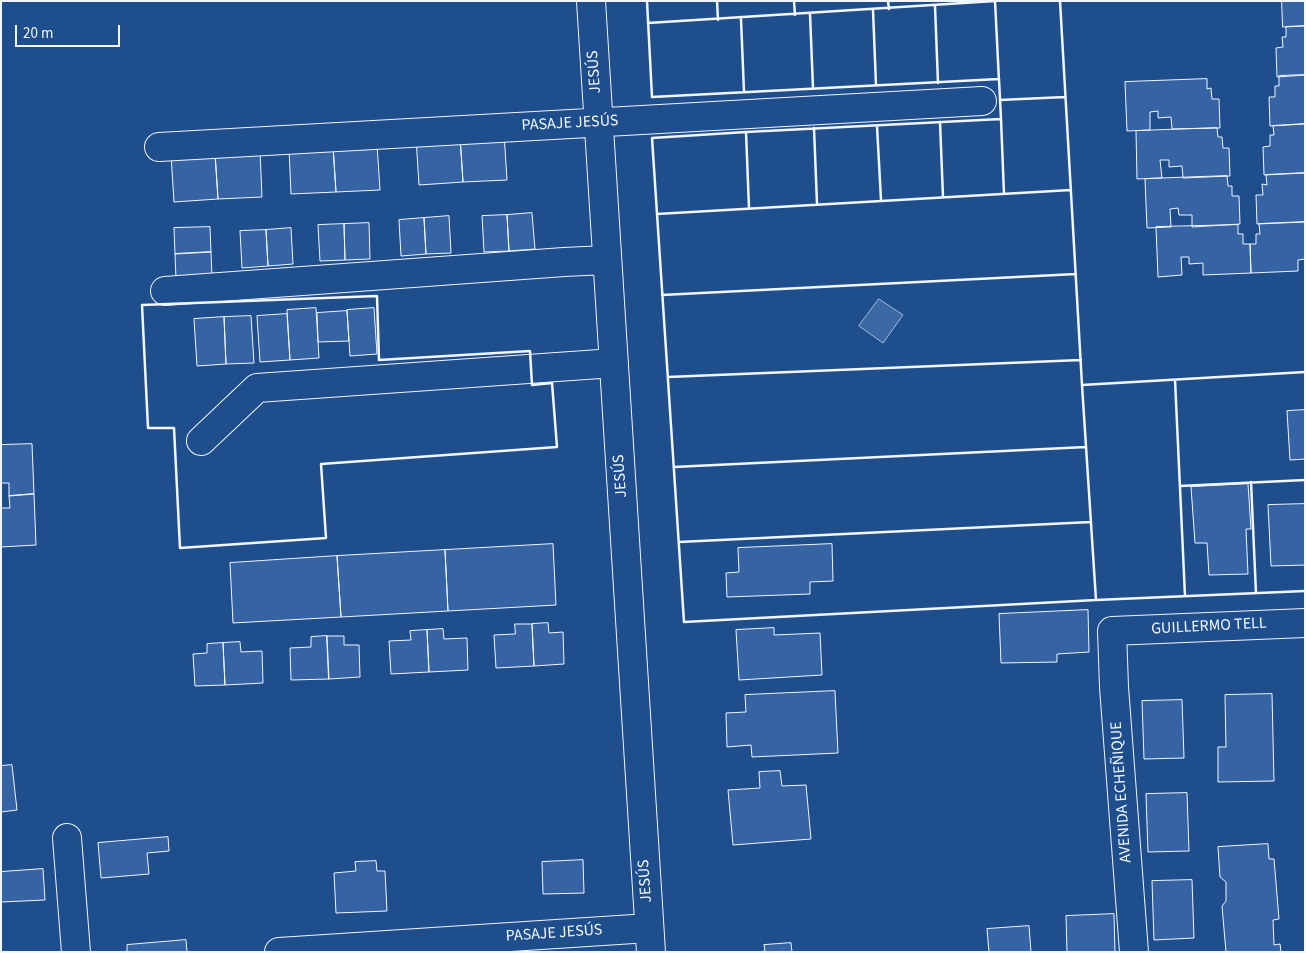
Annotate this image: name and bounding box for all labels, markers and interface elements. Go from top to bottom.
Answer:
scale bar [18,15,122,47]
text: 20 m [23,23,53,44]
street label: JESÚS [584,50,606,94]
street label: PASAJE JESÚS [521,112,619,136]
street label: JESÚS [610,454,632,498]
street label: GUILLERMO TELL [1151,614,1267,640]
street label: AVENIDA ECHEÑIQUE [1107,721,1137,863]
street label: JESÚS [635,859,657,903]
street label: PASAJE JESÚS [505,921,603,947]

